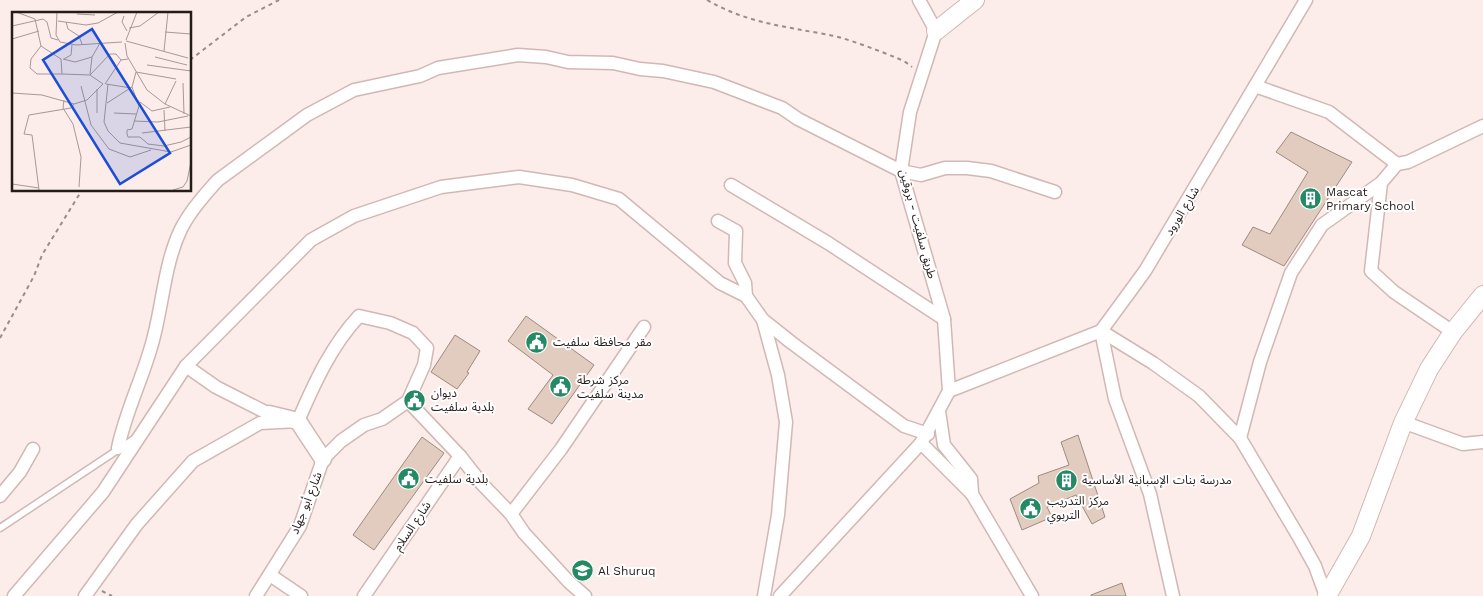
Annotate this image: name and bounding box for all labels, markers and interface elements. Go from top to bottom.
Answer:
inset map [12,12,191,191]
street label: طريق سلفيت - بروقين [896,168,939,280]
street label: شارع الورود [1162,184,1204,239]
place label: Mascat Primary School [1326,185,1415,213]
building icon: Mascat Primary School [1298,187,1322,211]
public building icon: مقر محافظة سلفيت [525,330,549,354]
place label: مقر محافظة سلفيت [553,335,652,349]
place label: مركز شرطة مدينة سلفيت [577,373,644,401]
public building icon: مركز شرطة مدينة سلفيت [549,375,573,399]
place label: ديوان بلدية سلفيت [431,386,494,414]
public building icon: ديوان بلدية سلفيت [403,388,427,412]
public building icon: بلدية سلفيت [397,467,421,491]
building icon: مدرسة بنات الإسبانية الأساسية [1054,468,1078,492]
street label: شارع أبو جهاد [287,470,327,537]
place label: بلدية سلفيت [425,472,488,486]
place label: مدرسة بنات الإسبانية الأساسية [1082,473,1232,488]
place label: مركز التدريب التربوي [1047,494,1109,525]
public building icon: مركز التدريب التربوي [1019,496,1043,520]
street label: شارع السلام [390,499,435,555]
school or university icon: Al Shuruq [570,559,594,583]
place label: Al Shuruq [598,564,656,578]

